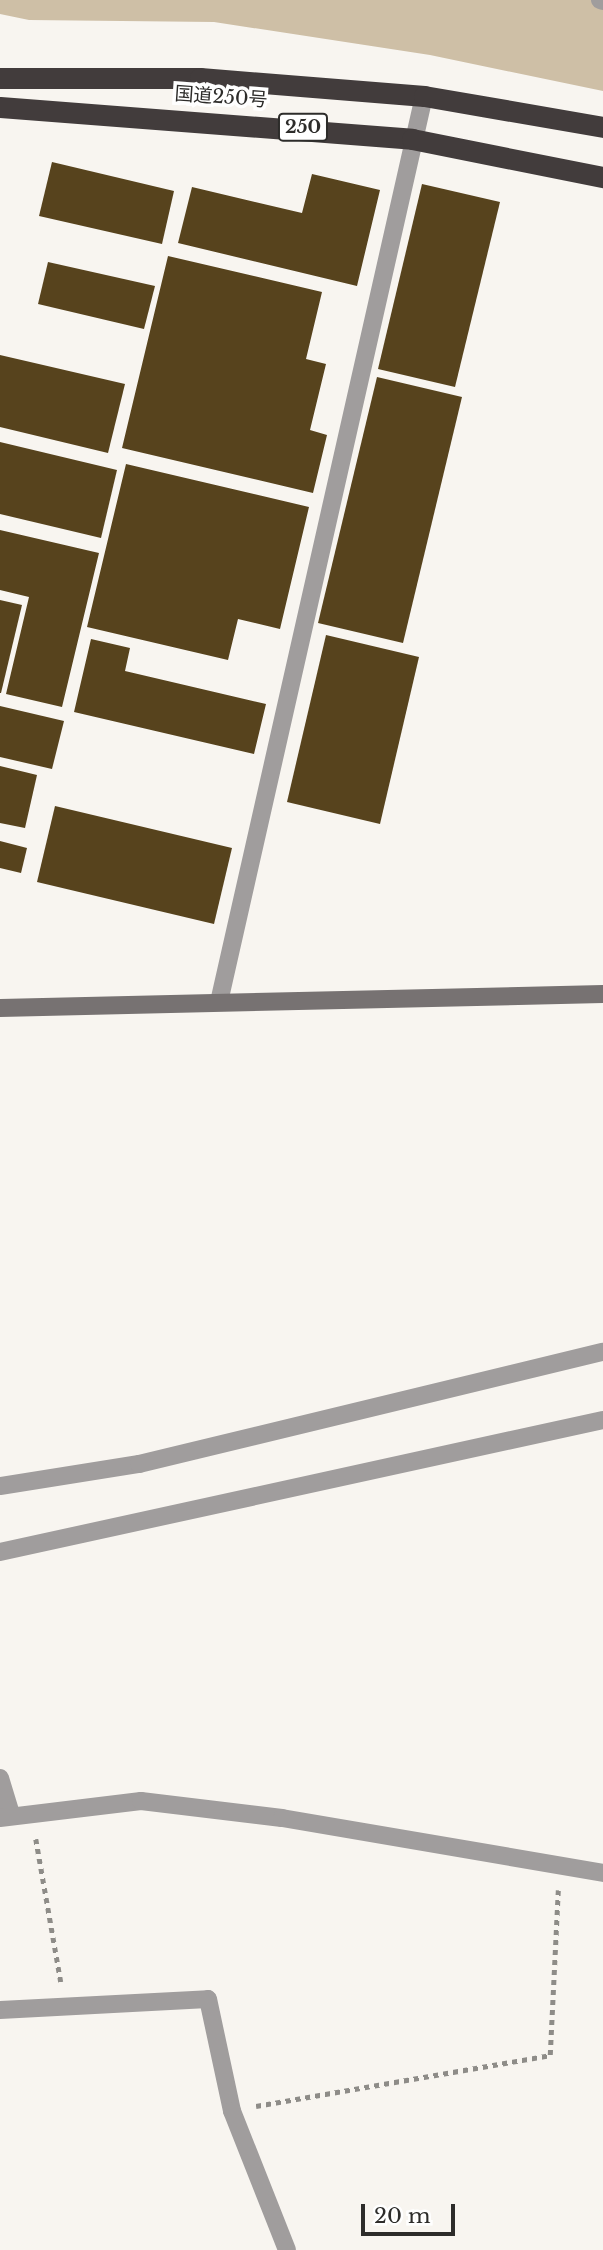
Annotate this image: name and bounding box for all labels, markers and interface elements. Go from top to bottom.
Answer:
street label: 国道250号 [174,82,268,112]
road number: 250 [277,112,329,142]
scale bar [365,2190,460,2234]
text: 20 m [374,2203,431,2229]

